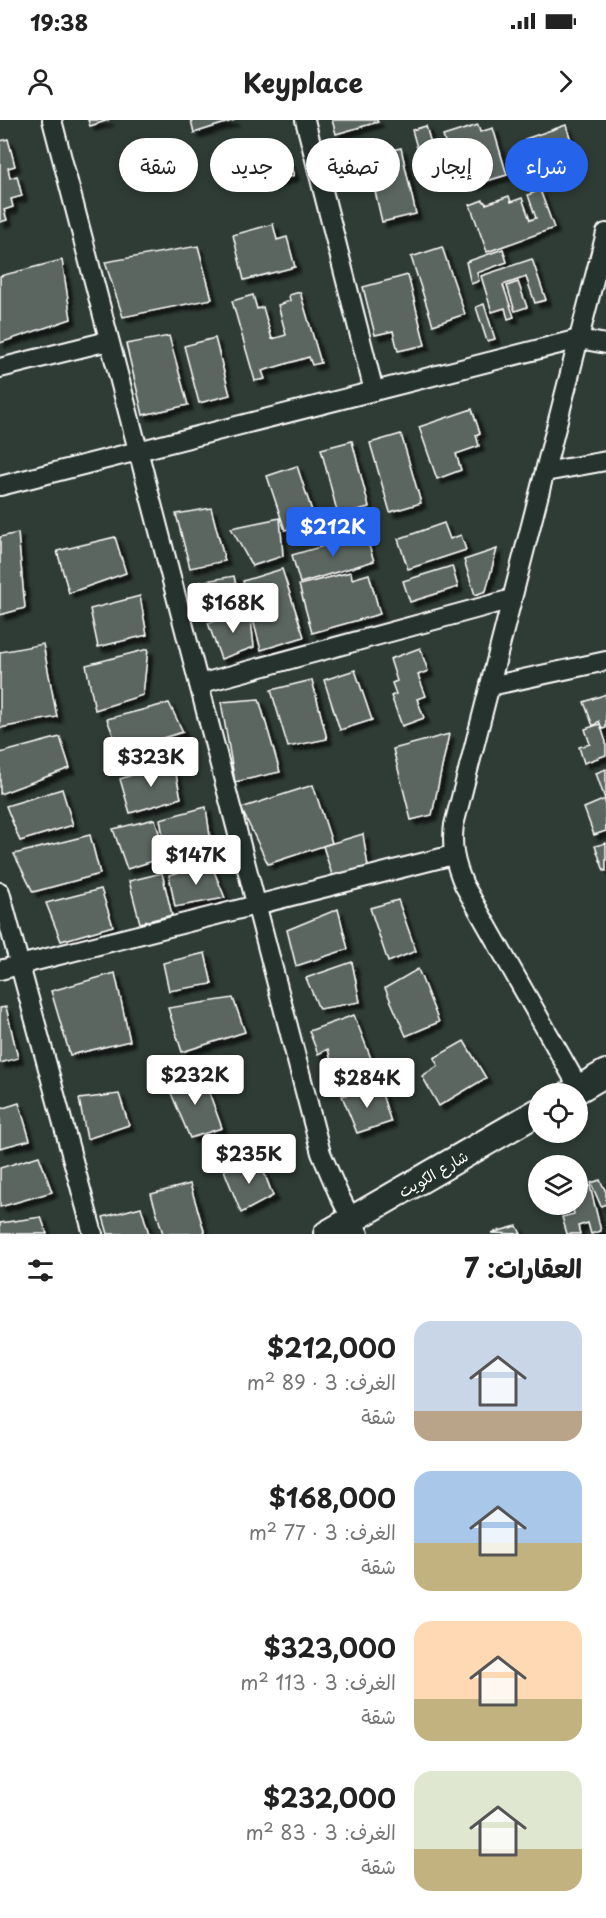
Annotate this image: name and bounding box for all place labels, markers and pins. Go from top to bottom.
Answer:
pin: $212K [291,507,375,558]
pin: $168K [191,583,275,634]
pin: $323K [109,737,193,788]
pin: $147K [154,835,238,886]
pin: $232K [153,1055,237,1106]
pin: $284K [325,1058,409,1109]
pin: $235K [207,1134,291,1185]

